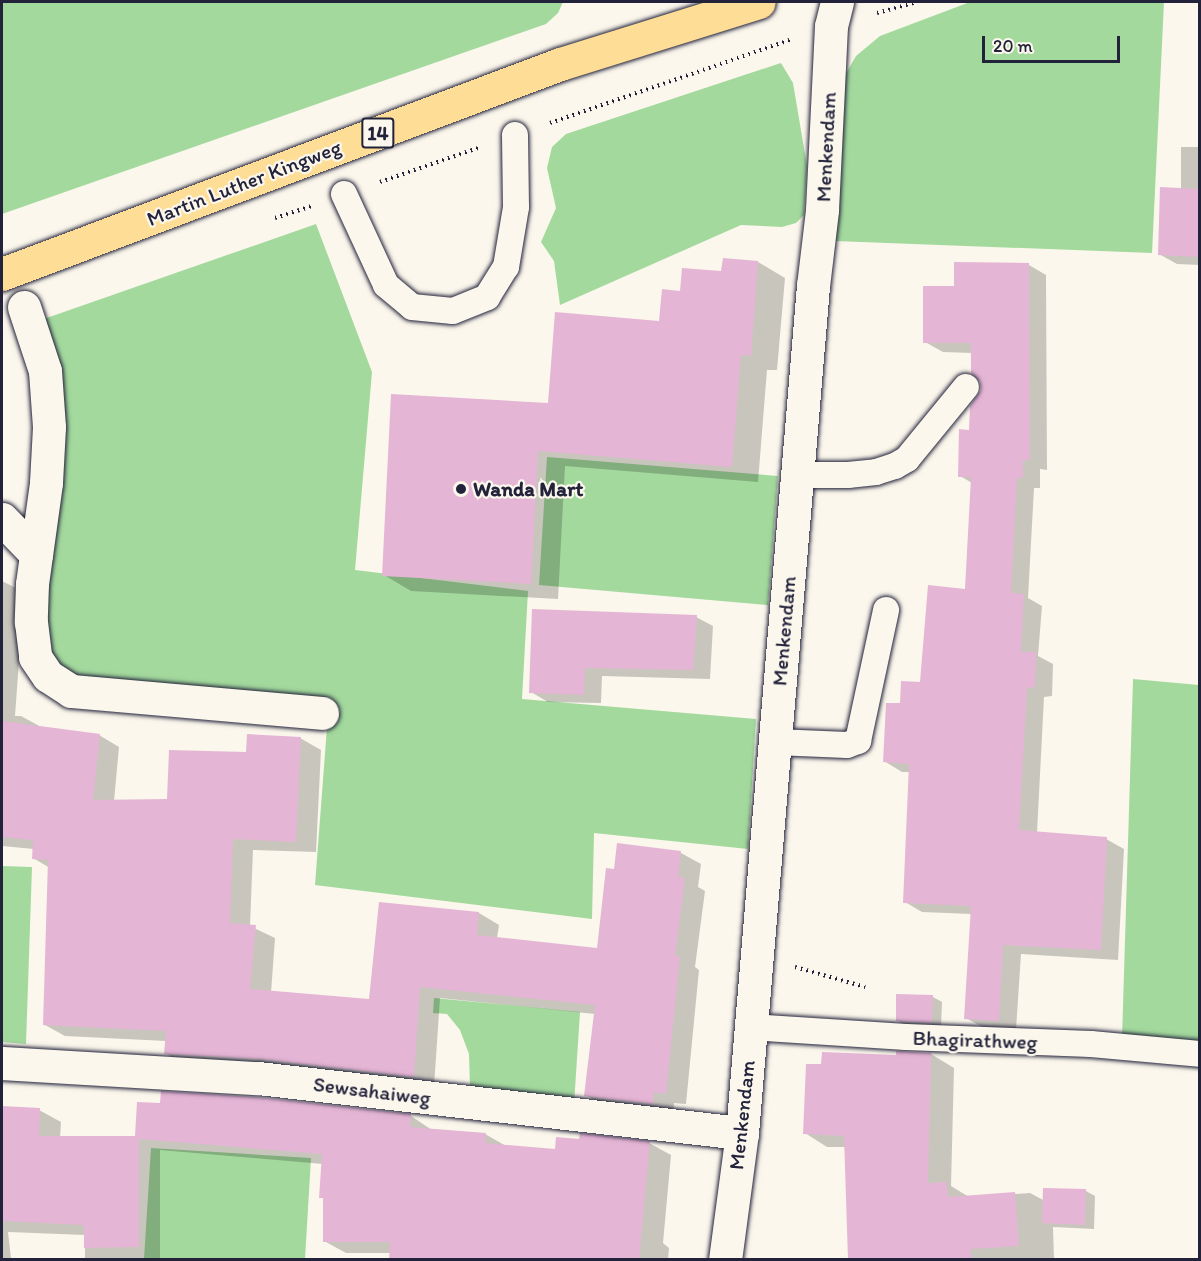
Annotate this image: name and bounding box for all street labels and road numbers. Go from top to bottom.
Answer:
street label: Menkendam [811,91,841,203]
road number: 14 [360,116,396,150]
street label: Martin Luther Kingweg [143,134,345,232]
street label: Menkendam [767,575,801,687]
street label: Bhagirathweg [912,1025,1038,1055]
street label: Menkendam [724,1059,760,1171]
street label: Sewsahaiweg [312,1071,432,1111]

